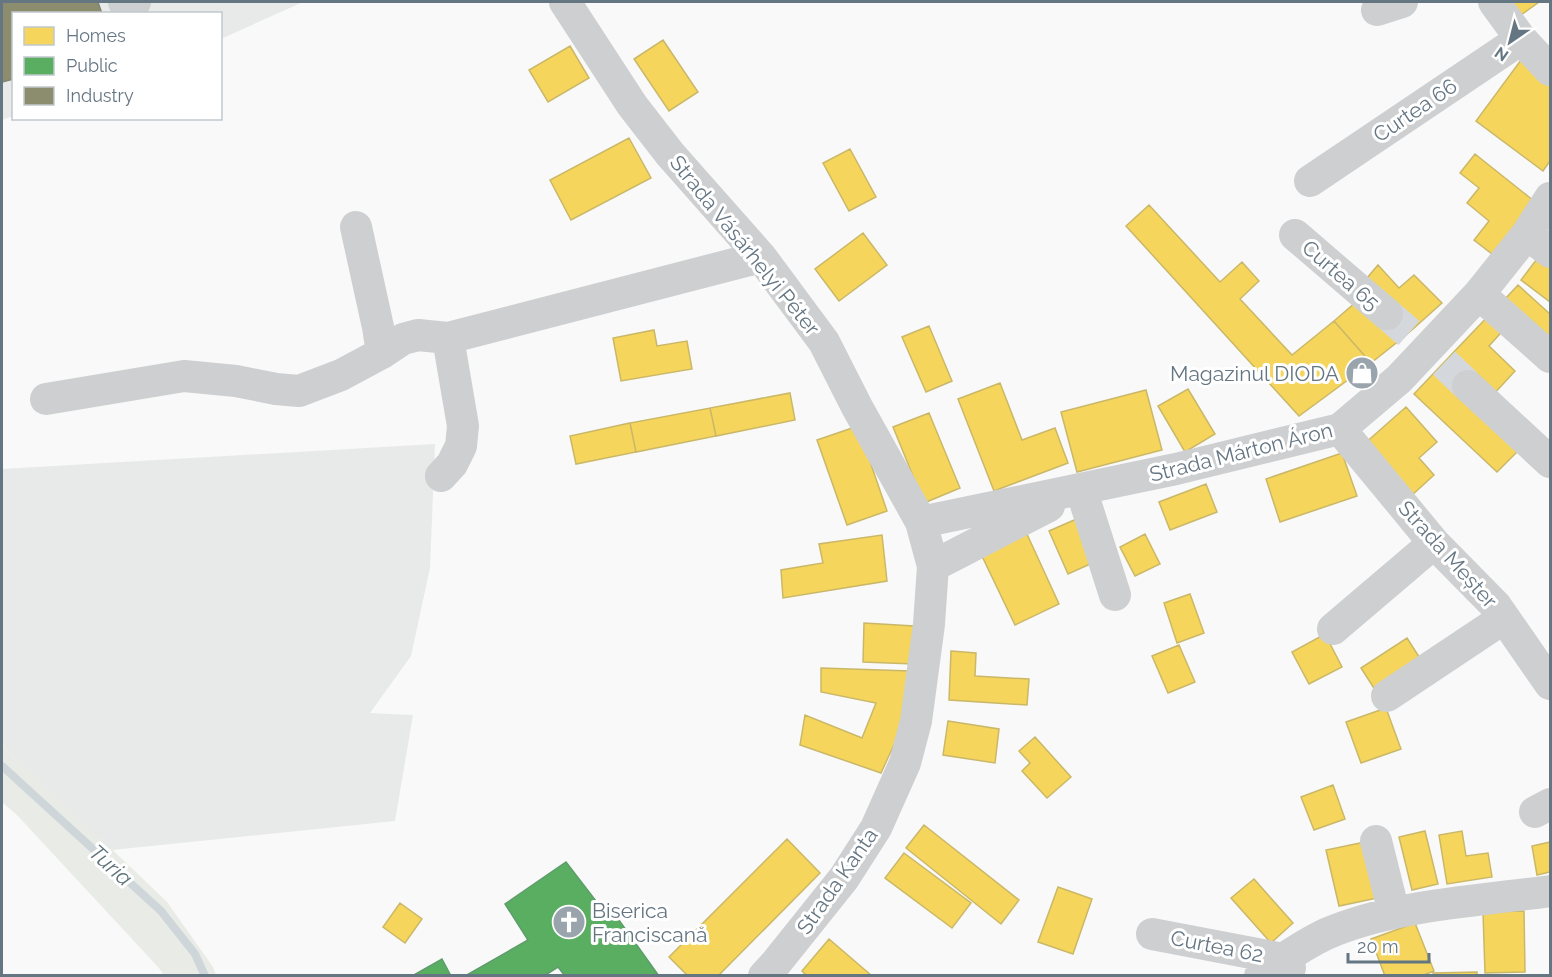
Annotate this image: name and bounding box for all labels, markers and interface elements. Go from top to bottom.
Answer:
legend [12,12,222,120]
north arrow [1480,12,1540,72]
text: Homes [66,25,126,46]
text: N [1491,43,1512,65]
text: Public [66,55,118,76]
street label: Curtea 66 [1368,73,1462,147]
text: Industry [66,85,134,106]
street label: Strada Vásárhelyi Péter [665,150,826,340]
street label: Curtea 65 [1297,235,1385,315]
shop icon: Magazinul DIODA [1344,355,1380,391]
place label: Magazinul DIODA [1170,361,1339,386]
street label: Strada Márton Áron [1147,417,1335,487]
street label: Strada Meșter [1393,495,1503,613]
street label: Strada Kanta [791,823,883,939]
water label: Turia [84,839,138,891]
place label: Biserica Franciscană [592,898,708,947]
church icon: Biserica Franciscană [551,904,587,940]
street label: Curtea 62 [1169,925,1265,967]
scale bar [1348,926,1429,964]
text: 20 m [1357,936,1399,957]

